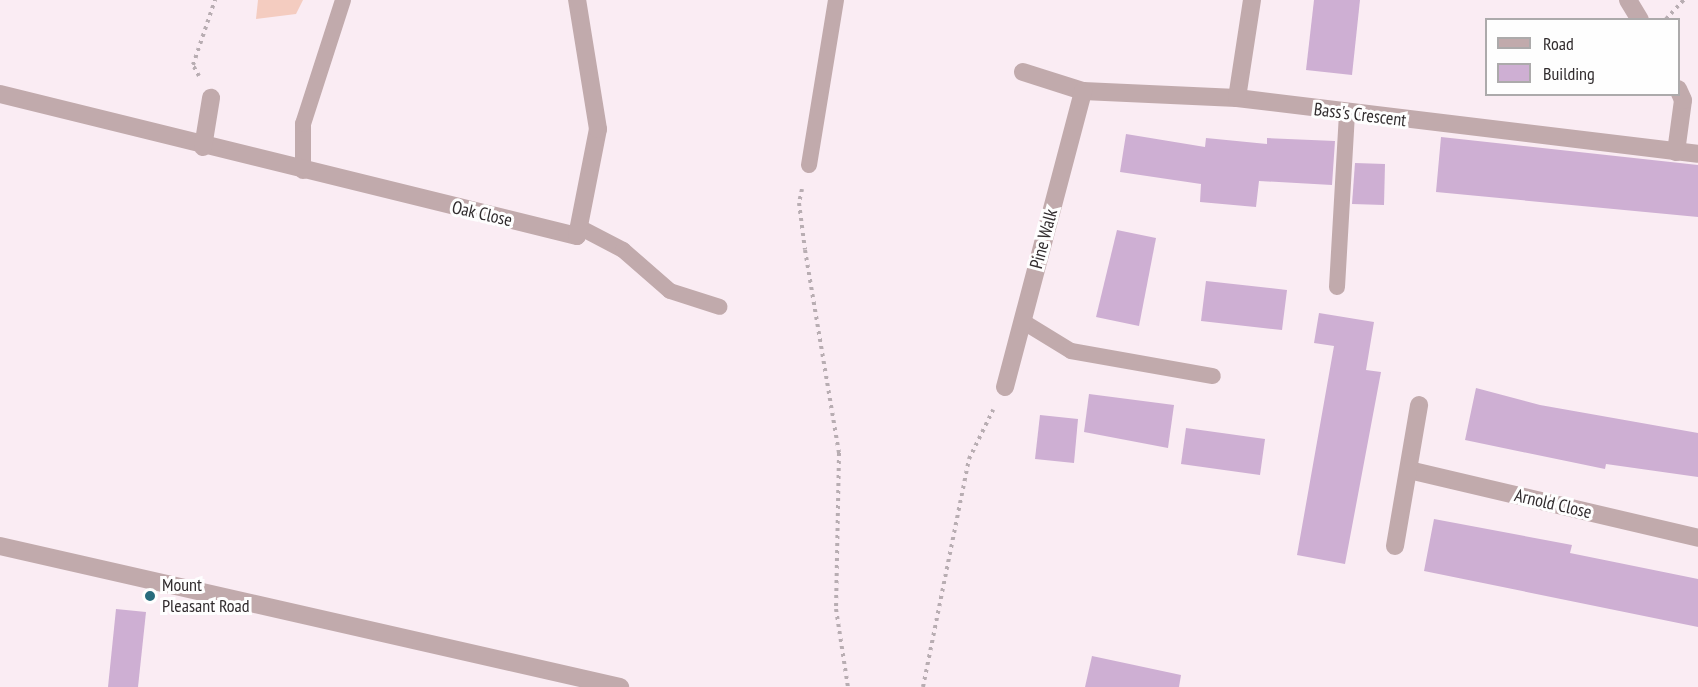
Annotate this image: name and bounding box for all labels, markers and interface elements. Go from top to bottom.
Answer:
legend [1485,18,1680,96]
text: Road [1543,32,1574,55]
text: Building [1543,62,1595,85]
street label: Bass's Crescent [1313,99,1407,131]
street label: Oak Close [450,197,514,231]
street label: Pine Walk [1026,207,1062,271]
street label: Arnold Close [1512,485,1594,523]
place label: Mount Pleasant Road [162,575,250,618]
marker: Mount Pleasant Road [143,589,157,603]

